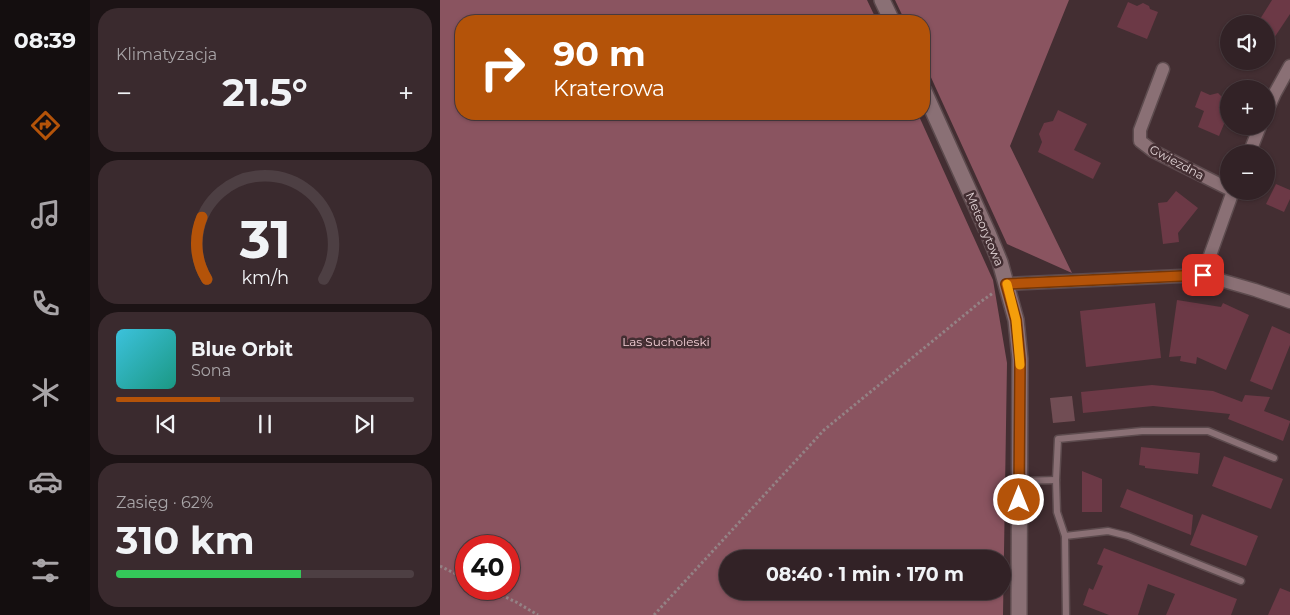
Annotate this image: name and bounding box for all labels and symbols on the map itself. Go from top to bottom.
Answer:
street label: Gwiezdna [1147,141,1207,183]
street label: Meteorytowa [963,190,1007,268]
pin [1182,254,1224,296]
park label: Las Sucholeski [622,334,710,349]
position arrow [992,473,1044,525]
speed limit sign: 40 [455,535,520,600]

